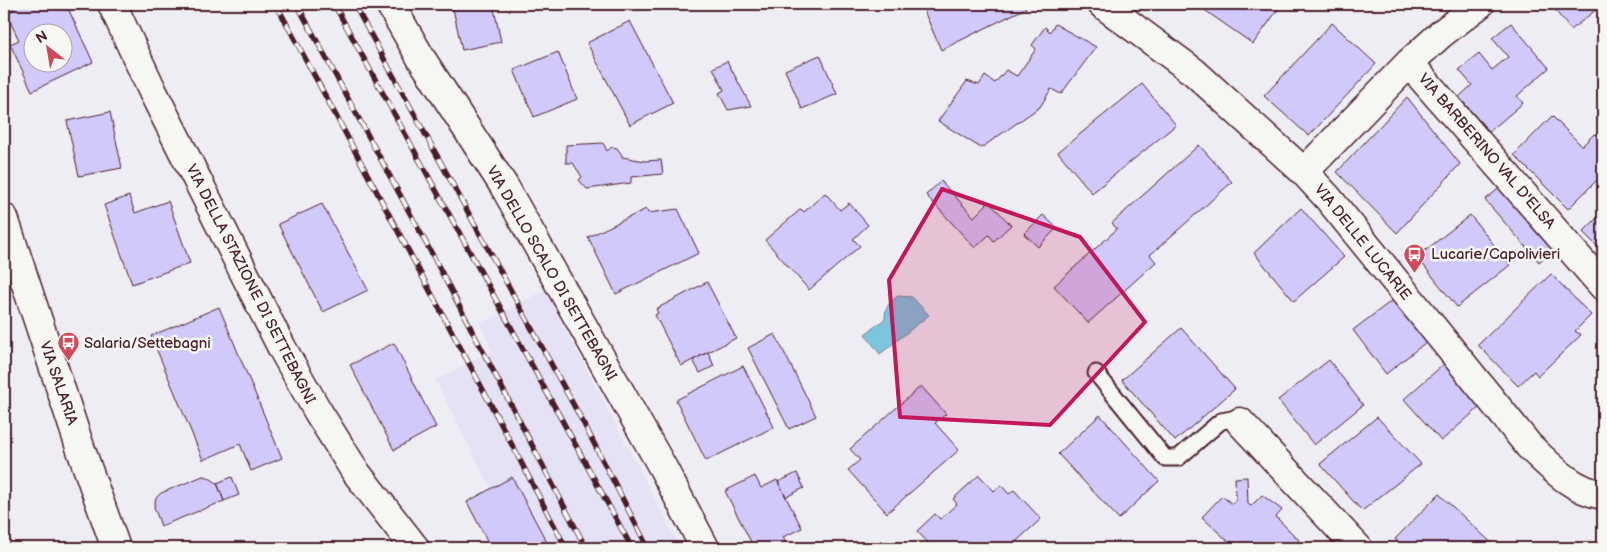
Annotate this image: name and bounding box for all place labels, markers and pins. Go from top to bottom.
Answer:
bus stop icon: Lucarie/Capolivieri [1403,242,1427,273]
place label: Lucarie/Capolivieri [1431,245,1560,264]
bus stop icon: Salaria/Settebagni [56,331,80,362]
place label: Salaria/Settebagni [84,334,211,353]

